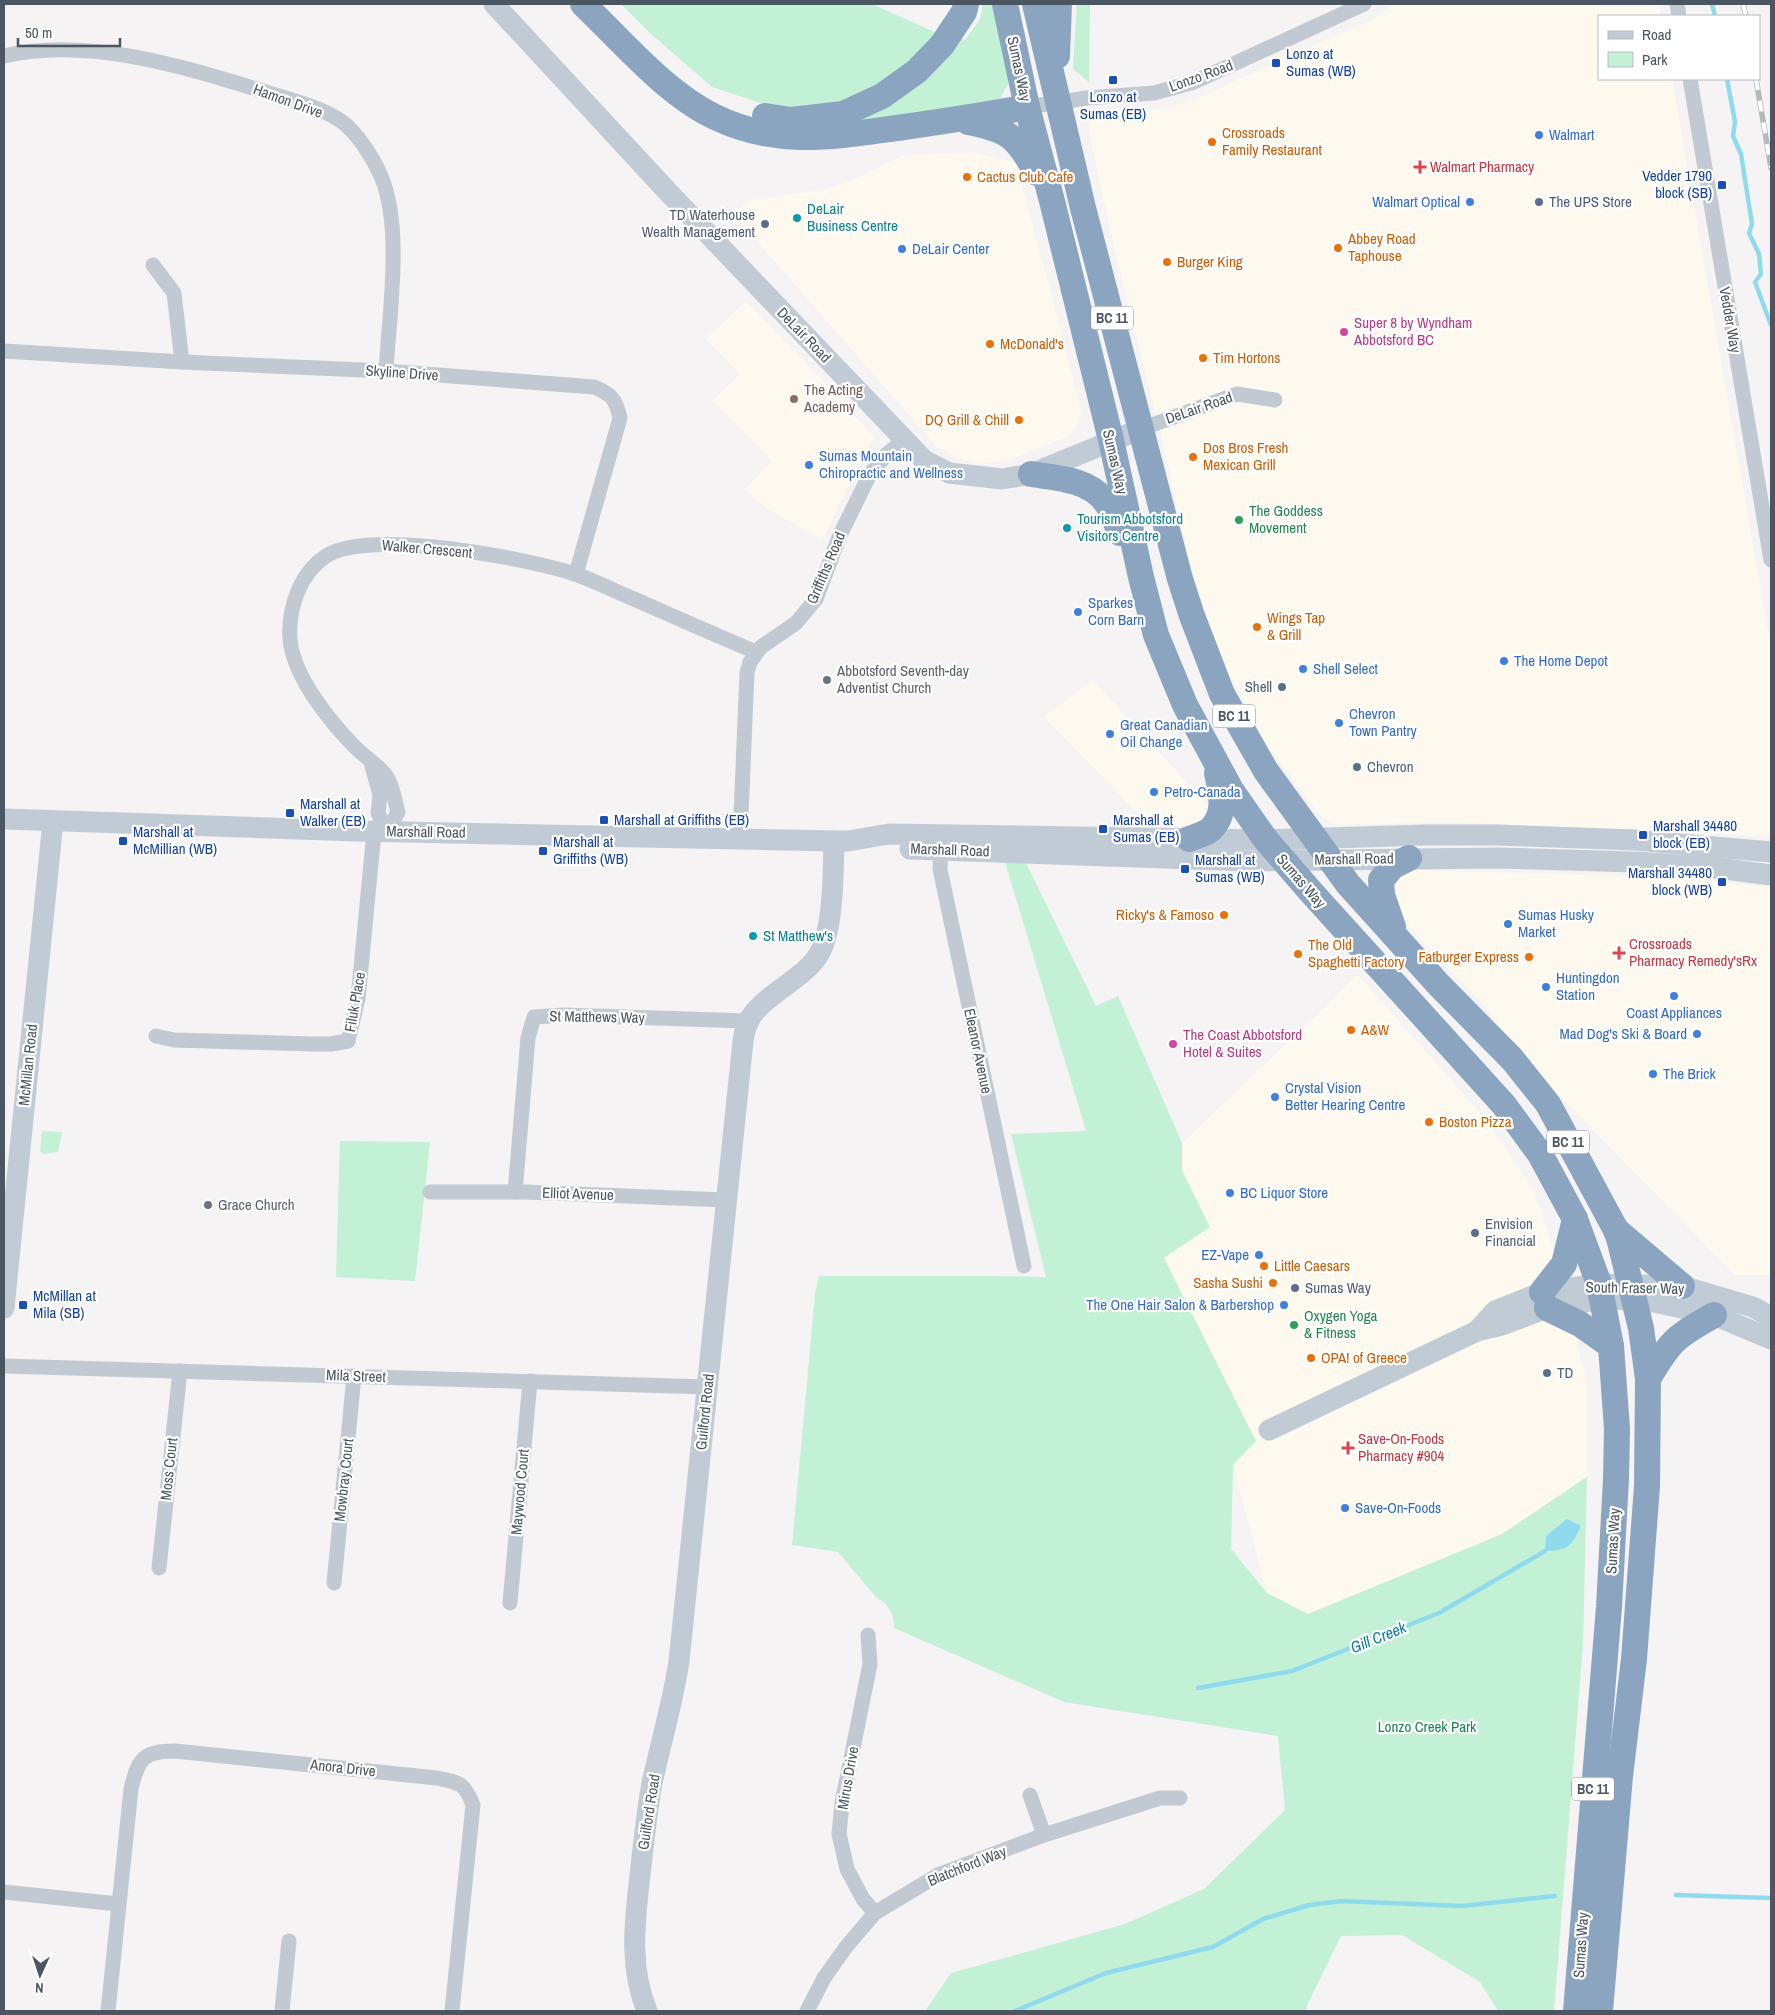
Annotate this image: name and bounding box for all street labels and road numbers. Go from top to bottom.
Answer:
street label: Sumas Way [1002,35,1037,104]
street label: Lonzo Road [1166,54,1236,97]
street label: Hamon Drive [251,78,326,123]
street label: Vedder Way [1714,285,1747,355]
street label: DeLair Road [773,302,836,367]
road number: BC 11 [1091,306,1133,330]
street label: Skyline Drive [365,359,439,386]
street label: DeLair Road [1162,386,1235,429]
street label: Sumas Way [1098,427,1133,497]
street label: Griffiths Road [801,529,850,607]
street label: Walker Crescent [381,534,474,563]
road number: BC 11 [1213,704,1255,728]
street label: Marshall Road [386,820,466,843]
street label: Marshall Road [910,838,990,861]
street label: Marshall Road [1314,847,1394,870]
street label: Sumas Way [1272,849,1331,913]
street label: Filuk Place [339,970,370,1034]
street label: St Matthews Way [549,1005,646,1028]
street label: Eleanor Avenue [959,1006,998,1096]
street label: McMillan Road [13,1023,42,1107]
road number: BC 11 [1547,1130,1589,1154]
street label: Elliot Avenue [542,1182,614,1205]
street label: South Fraser Way [1585,1276,1685,1299]
street label: Mila Street [326,1364,387,1387]
street label: Guilford Road [690,1373,719,1451]
street label: Moss Court [155,1436,182,1501]
street label: Mowbray Court [329,1437,358,1523]
street label: Maywood Court [505,1448,534,1536]
street label: Sumas Way [1600,1507,1625,1574]
street label: Mirus Drive [832,1745,863,1811]
street label: Anora Drive [308,1754,377,1781]
street label: Guilford Road [632,1772,665,1851]
road number: BC 11 [1572,1778,1614,1800]
street label: Blatchford Way [924,1840,1010,1891]
street label: Sumas Way [1568,1911,1593,1979]

